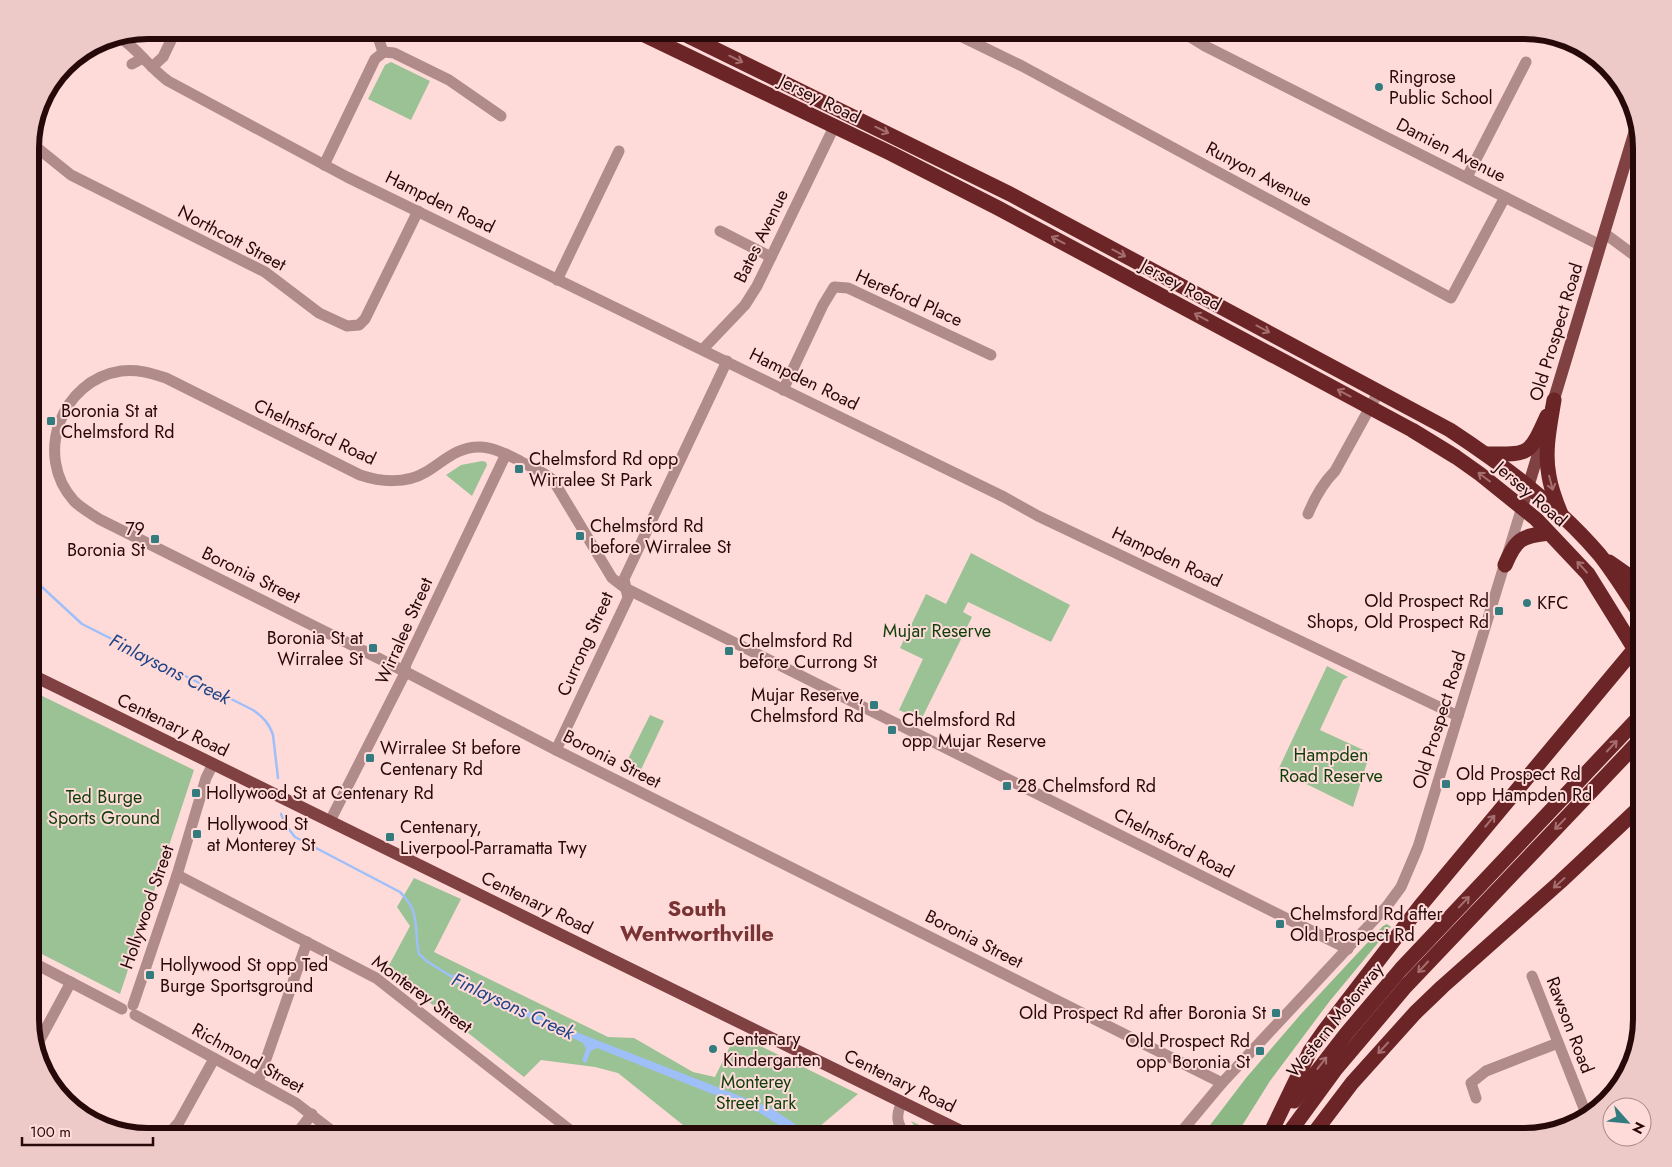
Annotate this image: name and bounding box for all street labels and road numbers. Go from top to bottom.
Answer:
street label: Jersey Road [773,67,865,130]
street label: Damien Avenue [1392,111,1510,189]
street label: Runyon Avenue [1201,135,1317,213]
street label: Hampden Road [381,164,499,240]
street label: Bates Avenue [727,185,795,287]
street label: Northcott Street [173,199,291,278]
street label: Jersey Road [1134,252,1226,317]
street label: Old Prospect Road [1523,260,1589,404]
street label: Hereford Place [851,263,967,333]
street label: Hampden Road [745,341,863,417]
street label: Chelmsford Road [250,392,380,472]
street label: Jersey Road [1488,454,1573,533]
street label: Hampden Road [1108,520,1226,594]
street label: Boronia Street [197,540,305,610]
street label: Wirralee Street [369,573,439,689]
street label: Currong Street [550,587,620,700]
street label: Old Prospect Road [1406,648,1472,792]
street label: Centenary Road [113,687,233,763]
street label: Boronia Street [559,723,666,795]
street label: Chelmsford Road [1109,801,1239,885]
street label: Hollywood Street [114,841,181,973]
street label: Centenary Road [477,865,597,941]
street label: Boronia Street [921,903,1028,975]
street label: Monterey Street [366,949,478,1040]
street label: Western Motorway [1280,957,1390,1083]
street label: Rawson Road [1540,973,1600,1077]
street label: Richmond Street [187,1016,309,1100]
street label: Centenary Road [840,1043,960,1119]

